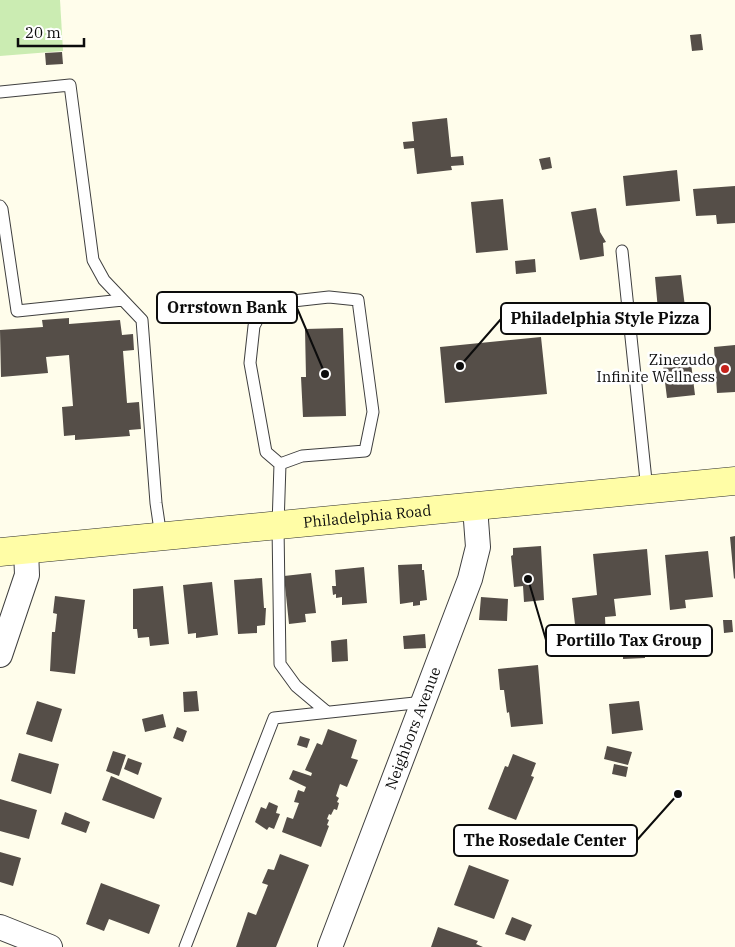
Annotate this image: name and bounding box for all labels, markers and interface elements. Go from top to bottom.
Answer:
scale bar [18,15,84,47]
text: 20 m [25,23,61,42]
callout: Orrstown Bank [157,292,297,323]
text: Orrstown Bank [167,297,287,317]
callout: Philadelphia Style Pizza [501,303,710,334]
text: Philadelphia Style Pizza [510,308,700,328]
place label: Zinezudo Infinite Wellness [597,350,715,386]
marker: Zinezudo Infinite Wellness [719,363,731,375]
street label: Philadelphia Road [302,500,432,532]
callout: Portillo Tax Group [546,625,712,656]
text: Portillo Tax Group [556,630,702,650]
street label: Neighbors Avenue [381,664,445,792]
callout: The Rosedale Center [454,825,637,856]
text: The Rosedale Center [464,830,627,850]

